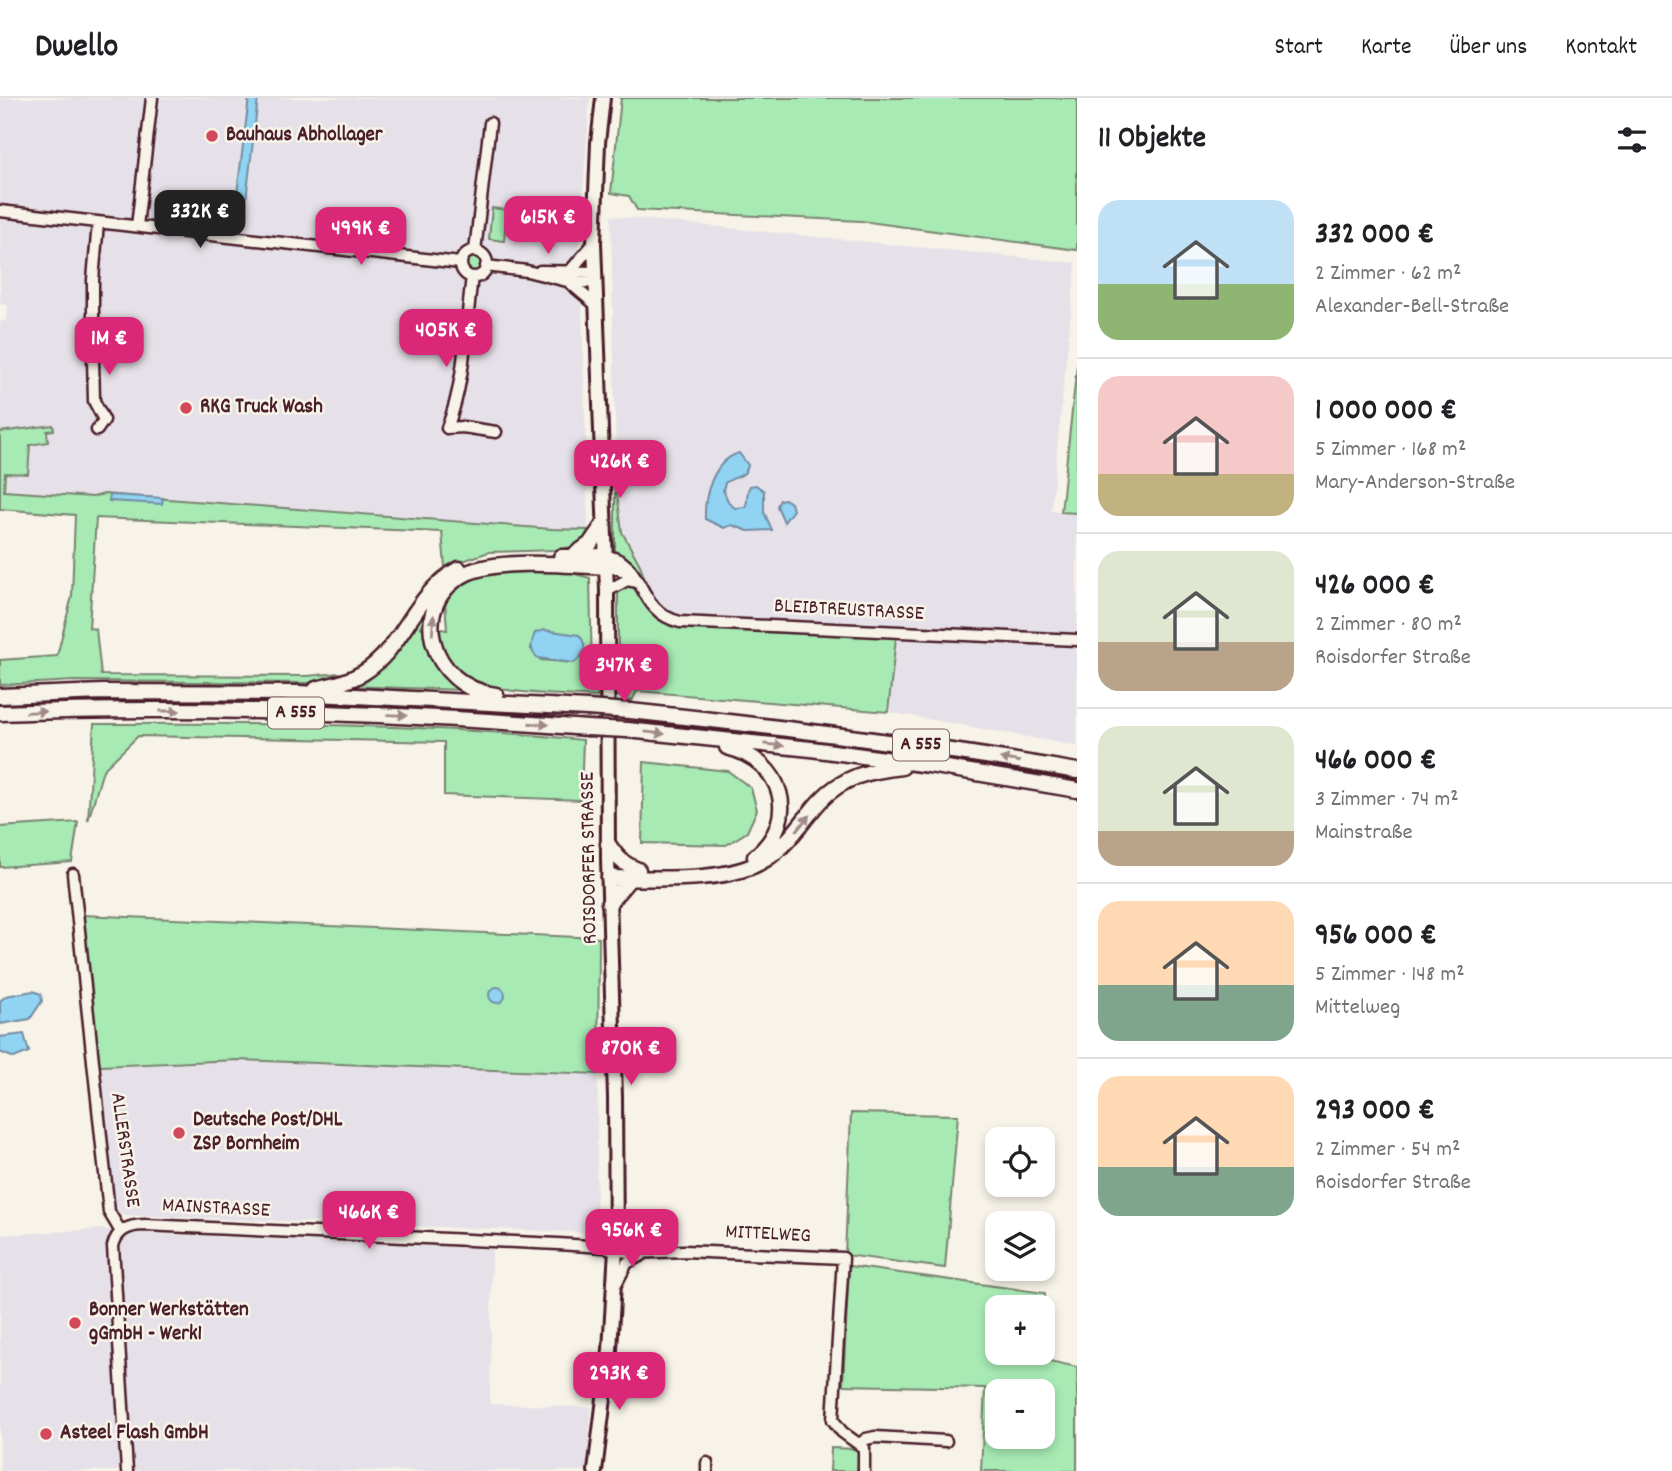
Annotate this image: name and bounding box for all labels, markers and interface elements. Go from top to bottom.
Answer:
text: Dwello [35,25,118,72]
text: Start [1274,31,1323,65]
text: Karte [1361,31,1412,65]
text: Über uns [1450,31,1527,65]
text: Kontakt [1565,31,1637,65]
text: 11 Objekte [1098,119,1206,162]
place label: Bauhaus Abhollager [226,121,384,151]
icon: filters [1613,121,1651,159]
marker: Bauhaus Abhollager [204,128,220,144]
pin: 332K € [143,190,257,250]
text: 332K € [170,196,230,229]
pin: 615K € [491,197,605,256]
text: 615K € [520,202,576,235]
pin: 499K € [304,208,418,267]
text: 499K € [331,213,391,246]
text: 332 000 € [1315,215,1434,258]
icon: home [1154,228,1238,312]
text: 2 Zimmer · 62 m² [1315,258,1462,291]
text: Alexander-Bell-Straße [1315,291,1509,324]
pin: 405K € [389,310,503,369]
text: 405K € [415,315,477,348]
pin: 1M € [68,317,150,377]
text: 1M € [91,323,127,356]
text: 1 000 000 € [1315,391,1457,434]
place label: RKG Truck Wash [200,393,323,423]
marker: RKG Truck Wash [178,400,194,416]
icon: home [1154,404,1238,488]
text: 5 Zimmer · 168 m² [1315,434,1466,467]
pin: 426K € [563,440,677,500]
text: 426K € [590,446,650,479]
text: Mary-Anderson-Straße [1315,467,1515,500]
text: 426 000 € [1315,566,1435,609]
icon: home [1154,579,1238,663]
street label: BLEIBTREUSTRASSE [773,592,925,630]
text: 2 Zimmer · 80 m² [1315,609,1462,642]
one-way arrow [428,614,439,636]
text: Roisdorfer Straße [1315,642,1471,675]
pin: 347K € [567,644,681,704]
text: 347K € [595,650,653,683]
road number: A 555 [268,698,324,728]
one-way arrow [159,705,181,717]
one-way arrow [25,707,47,718]
one-way arrow [387,710,409,721]
one-way arrow [528,719,550,730]
one-way arrow [644,728,666,739]
road number: A 555 [893,730,949,760]
one-way arrow [763,740,785,751]
text: 466 000 € [1315,741,1436,784]
one-way arrow [999,754,1021,765]
icon: home [1154,754,1238,838]
street label: ROISDORFER STRASSE [573,771,607,945]
text: 3 Zimmer · 74 m² [1315,784,1459,817]
one-way arrow [795,815,810,833]
text: Mainstraße [1315,817,1413,850]
text: 956 000 € [1315,916,1437,959]
icon: home [1154,929,1238,1013]
text: 5 Zimmer · 148 m² [1315,959,1465,992]
text: Mittelweg [1315,992,1400,1025]
pin: 870K € [574,1028,688,1087]
text: 870K € [601,1033,661,1066]
street label: ALLERSTRASSE [101,1091,147,1210]
text: 293 000 € [1315,1091,1435,1134]
icon: home [1154,1104,1238,1188]
place label: Deutsche Post/DHL ZSP Bornheim [193,1106,343,1160]
marker: Deutsche Post/DHL ZSP Bornheim [171,1125,187,1141]
map controls [985,1127,1055,1449]
button: locate [985,1127,1055,1197]
text: 2 Zimmer · 54 m² [1315,1134,1460,1167]
text: Roisdorfer Straße [1315,1167,1471,1200]
street label: MAINSTRASSE [161,1191,271,1227]
pin: 466K € [312,1192,426,1251]
text: 466K € [339,1197,399,1230]
pin: 956K € [575,1210,689,1269]
button: layers [985,1211,1055,1281]
text: 956K € [601,1215,663,1248]
street label: MITTELWEG [724,1218,812,1252]
button: + [985,1295,1055,1365]
place label: Bonner Werkstätten gGmbH - Werk1 [89,1296,249,1350]
marker: Bonner Werkstätten gGmbH - Werk1 [67,1315,83,1331]
pin: 293K € [562,1352,676,1412]
text: 293K € [589,1358,649,1391]
button: − [985,1379,1055,1449]
place label: Asteel Flash GmbH [60,1419,209,1449]
marker: Asteel Flash GmbH [38,1426,54,1442]

